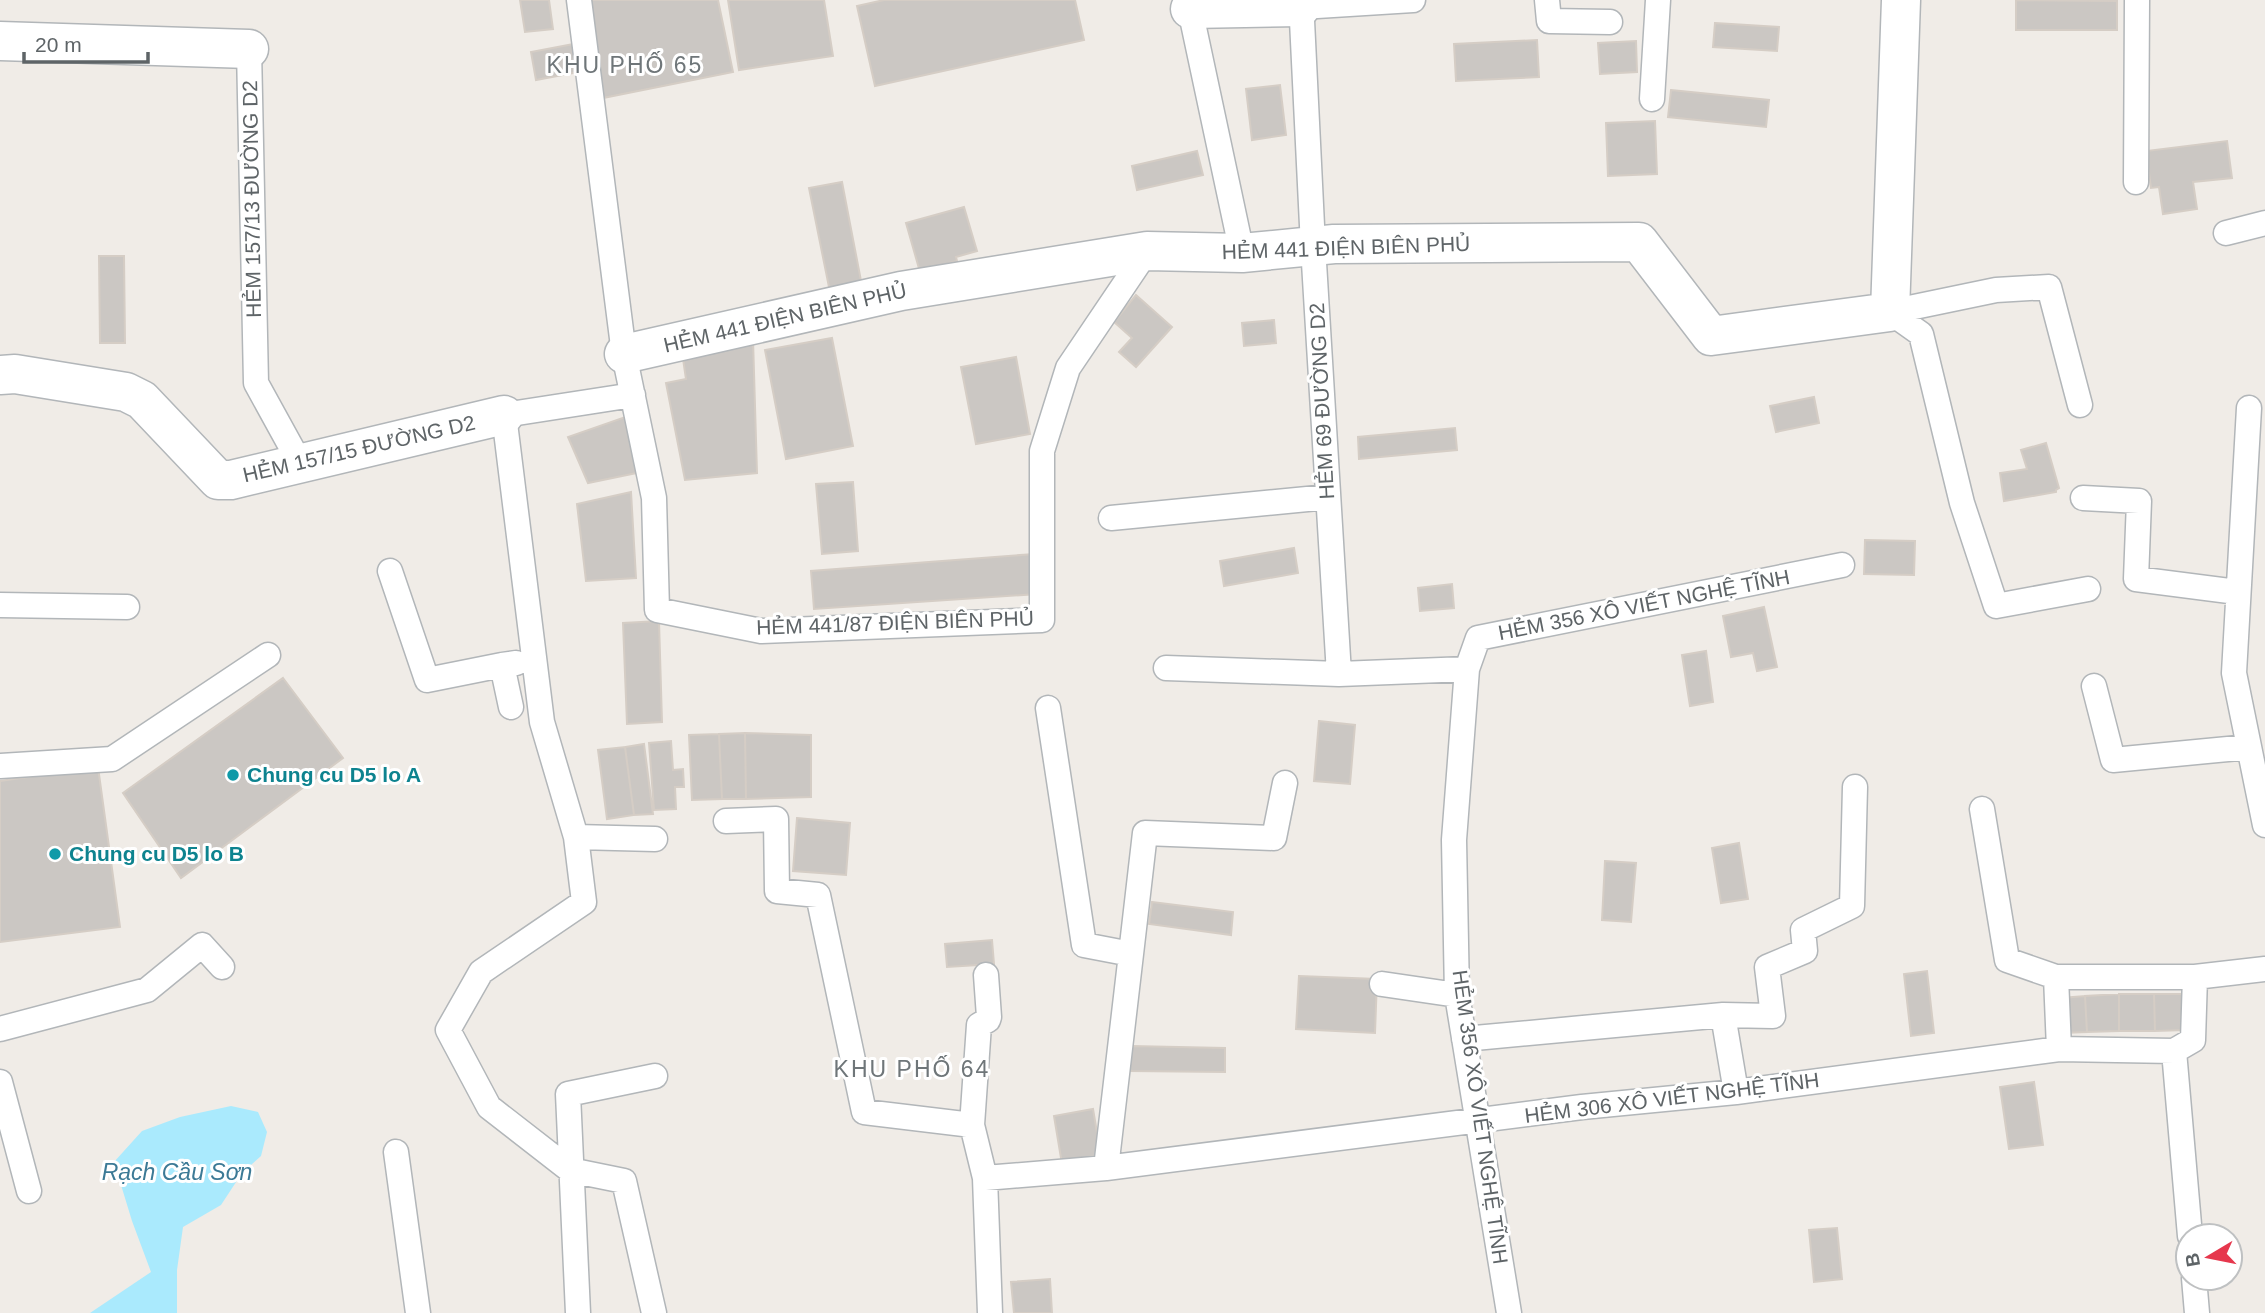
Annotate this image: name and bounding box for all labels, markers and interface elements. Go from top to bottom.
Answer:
scale bar [24,21,149,65]
text: 20 m [35,33,82,56]
district label: KHU PHỐ 65 [547,51,703,78]
street label: HẺM 157/13 ĐƯỜNG D2 [238,80,265,318]
street label: HẺM 441 ĐIỆN BIÊN PHỦ [1221,232,1471,263]
street label: HẺM 441 ĐIỆN BIÊN PHỦ [661,278,909,357]
street label: HẺM 69 ĐƯỜNG D2 [1305,302,1338,500]
street label: HẺM 157/15 ĐƯỜNG D2 [240,411,477,486]
street label: HẺM 356 XÔ VIẾT NGHỆ TĨNH [1496,565,1792,644]
street label: HẺM 441/87 ĐIỆN BIÊN PHỦ [756,606,1034,639]
place label: Chung cu D5 lo A [247,763,421,786]
marker: Chung cu D5 lo A [225,767,241,783]
place label: Chung cu D5 lo B [69,842,244,865]
marker: Chung cu D5 lo B [47,846,63,862]
street label: HẺM 356 XÔ VIẾT NGHỆ TĨNH [1448,968,1513,1265]
district label: KHU PHỐ 64 [834,1055,990,1082]
street label: HẺM 306 XÔ VIẾT NGHỆ TĨNH [1523,1068,1821,1127]
water label: Rạch Cầu Sơn [102,1159,252,1185]
north arrow [2174,1222,2244,1292]
text: B [2181,1251,2204,1268]

